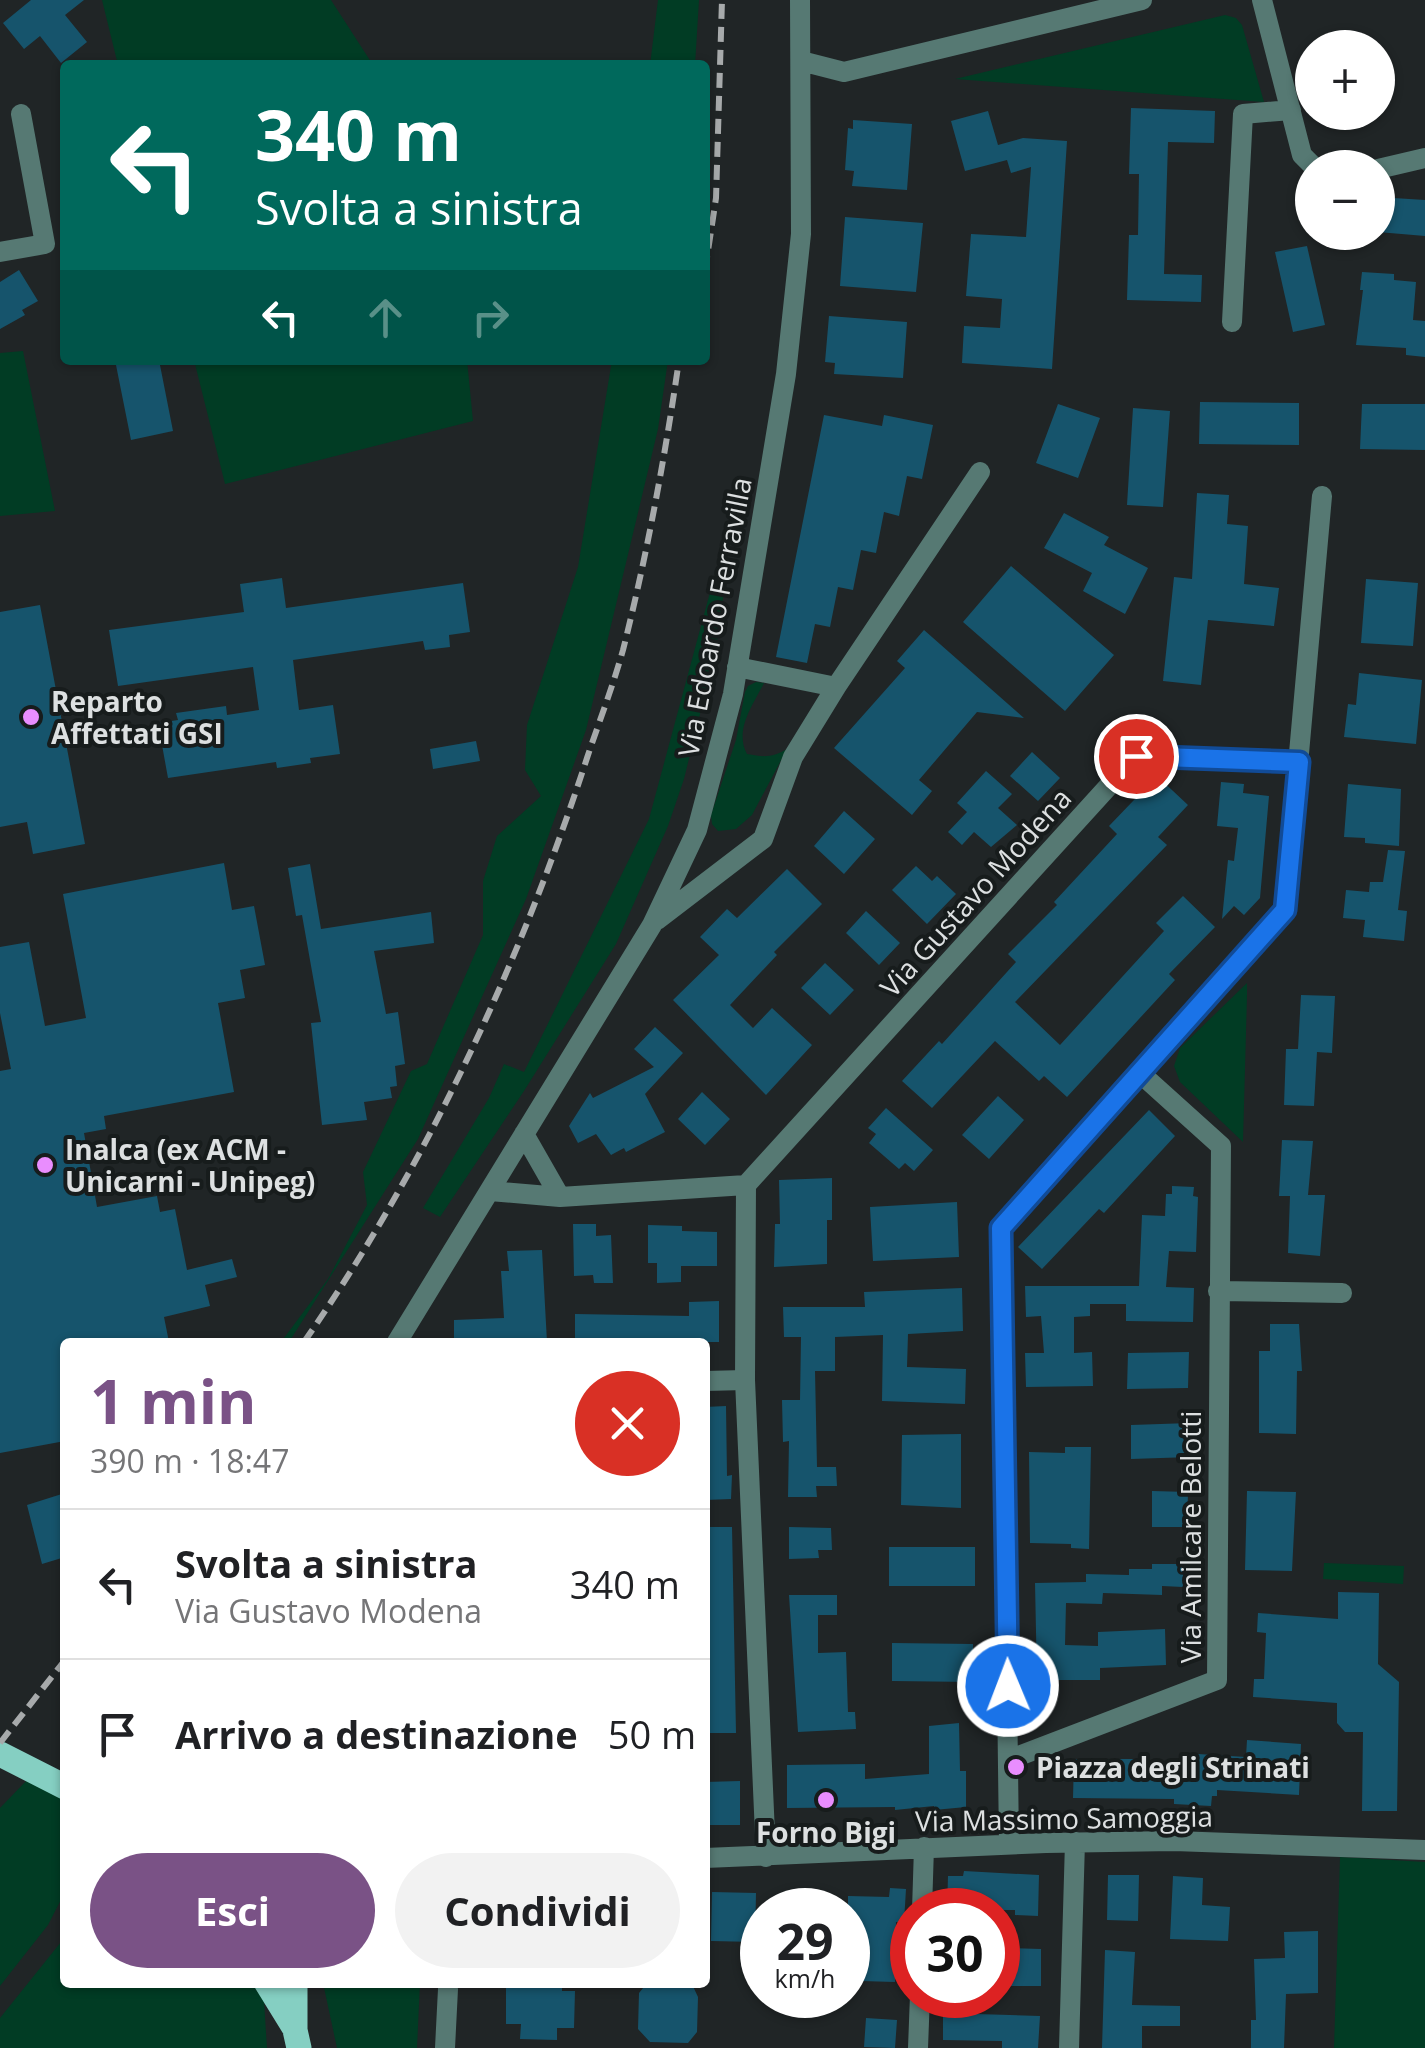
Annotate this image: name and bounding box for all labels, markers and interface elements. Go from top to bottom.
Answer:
map controls [1295,30,1395,250]
button: + [1295,30,1395,130]
text: 340 m [255,86,462,182]
icon: left [90,100,220,230]
button: − [1295,150,1395,250]
text: Svolta a sinistra [255,177,583,238]
icon: left [253,290,308,345]
icon: ahead [358,290,413,345]
icon: right [463,290,518,345]
street label: Via Edoardo Ferravilla [668,474,760,760]
place label: Reparto Affettati GSI [51,682,223,752]
marker: Reparto Affettati GSI [20,706,42,728]
pin [1094,714,1179,799]
icon: arrive [1109,729,1164,784]
street label: Via Gustavo Modena [871,779,1079,1005]
place label: Inalca (ex ACM - Unicarni - Unipeg) [65,1130,315,1200]
marker: Inalca (ex ACM - Unicarni - Unipeg) [34,1154,56,1176]
text: 1 min [90,1360,257,1442]
button: close [575,1371,680,1476]
street label: Via Amilcare Belotti [1171,1411,1209,1663]
text: 390 m · 18:47 [90,1439,289,1482]
text: Svolta a sinistra [175,1537,477,1589]
icon: left [90,1557,145,1612]
text: 340 m [570,1558,680,1610]
text: Via Gustavo Modena [175,1589,482,1632]
position arrow [956,1634,1060,1738]
icon: arrive [90,1707,145,1762]
text: Arrivo a destinazione [175,1708,578,1760]
text: 50 m [608,1708,696,1760]
place label: Piazza degli Strinati [1036,1748,1310,1786]
marker: Piazza degli Strinati [1005,1756,1027,1778]
marker: Forno Bigi [815,1789,837,1811]
street label: Via Massimo Samoggia [915,1796,1213,1840]
place label: Forno Bigi [756,1813,896,1851]
button: Esci [90,1853,375,1968]
button: Condividi [395,1853,680,1968]
speed limit sign: 30 [890,1888,1020,2018]
text: 29 [776,1907,834,1975]
text: km/h [775,1961,835,1995]

